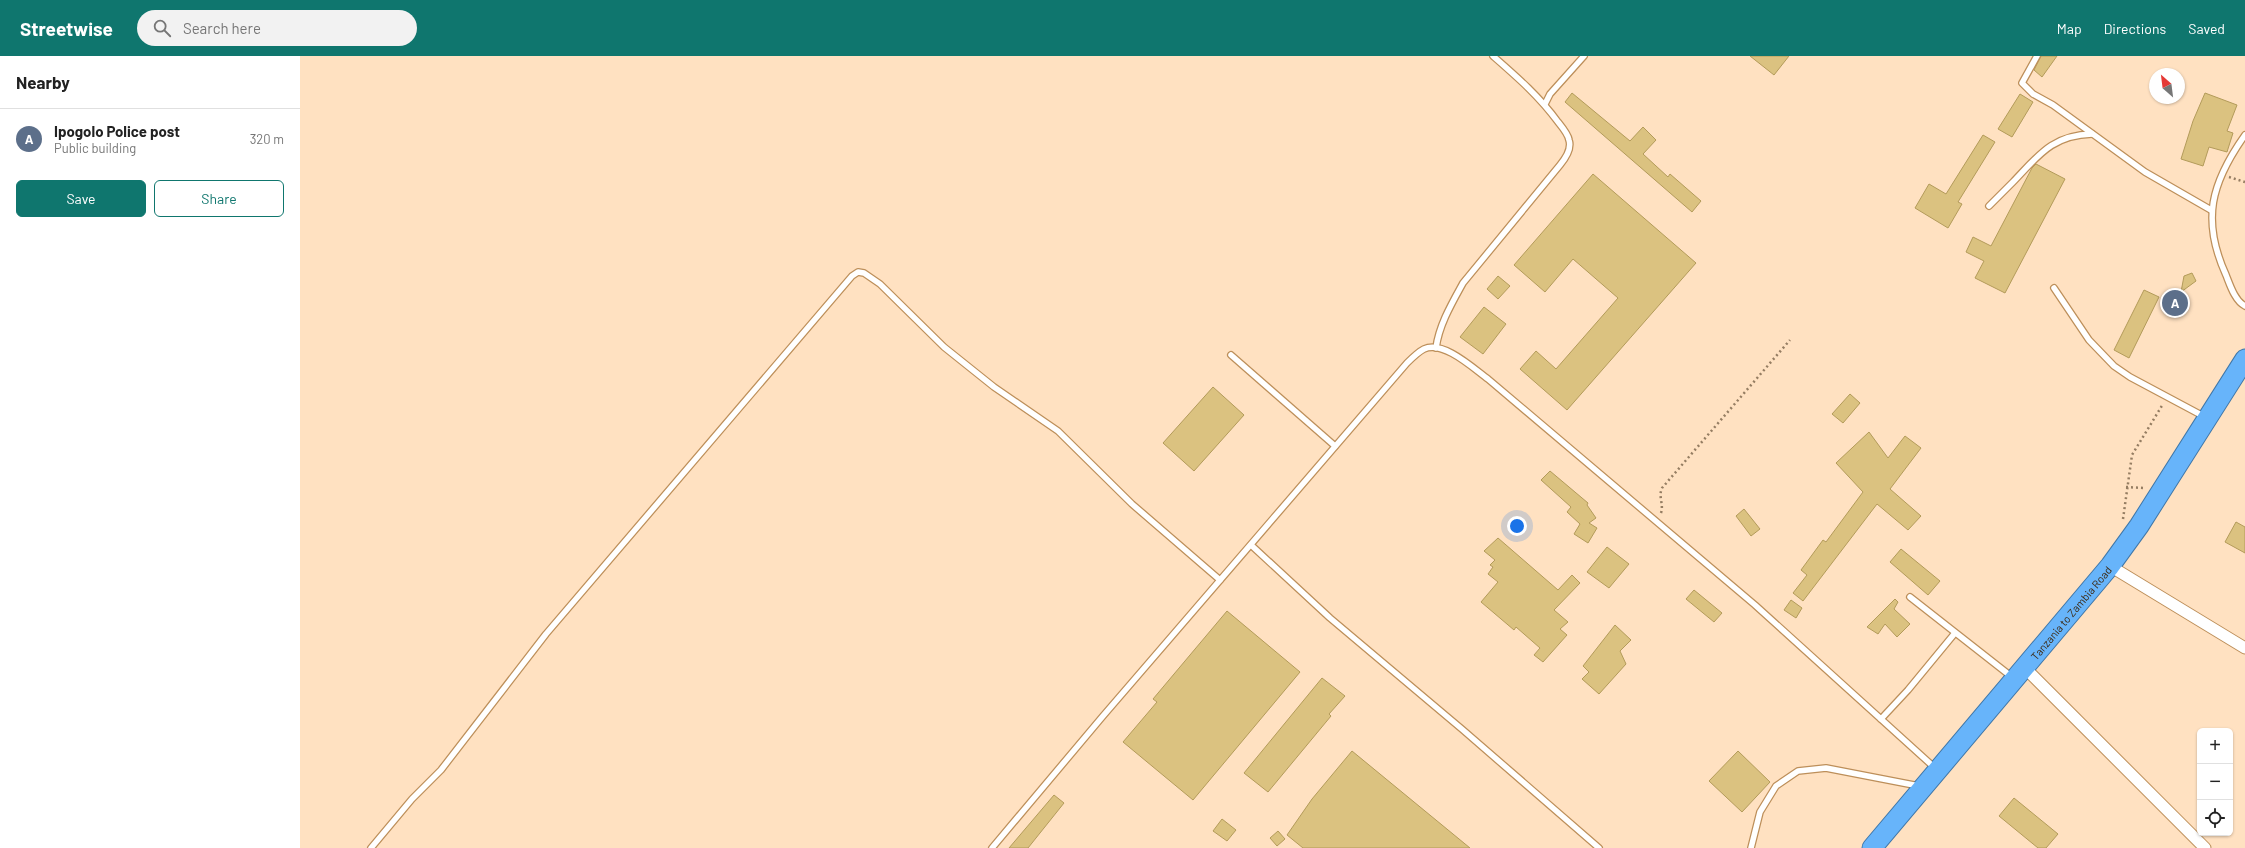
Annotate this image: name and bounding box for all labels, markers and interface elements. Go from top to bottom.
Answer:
search box [137,10,417,46]
text: Streetwise [20,17,113,40]
icon: search [151,17,173,39]
text: Search here [183,19,261,37]
text: Map [2057,20,2082,37]
text: Directions [2104,20,2166,37]
text: Saved [2188,20,2225,37]
north arrow [2149,68,2185,104]
text: Nearby [16,72,70,92]
text: Ipogolo Police post [54,122,180,140]
text: A [25,131,33,147]
text: 320 m [250,131,284,147]
text: Public building [54,140,136,156]
button: Save [16,180,146,217]
button: Share [154,180,284,217]
pin: A [2162,288,2188,318]
your location [1507,516,1527,536]
street label: Tanzania to Zambia Road [2027,563,2114,662]
map controls [2197,728,2233,836]
button: + [2197,728,2233,764]
button: − [2197,764,2233,800]
button: locate [2197,800,2233,836]

